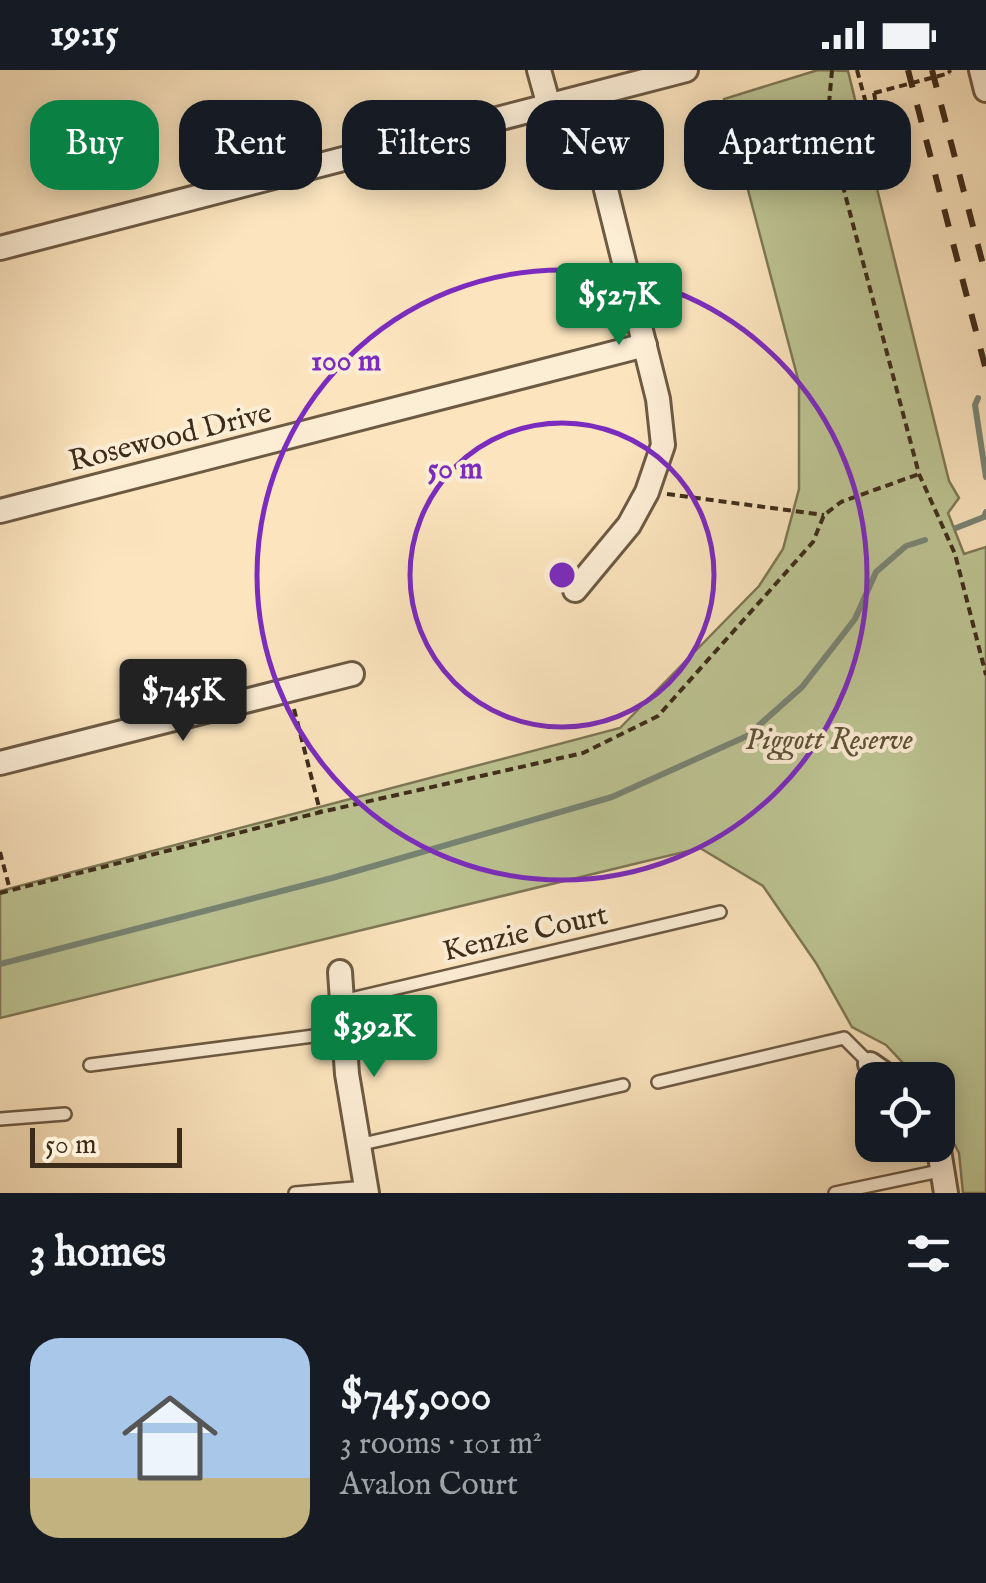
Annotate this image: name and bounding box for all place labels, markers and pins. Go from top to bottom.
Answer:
pin: $527K [549,263,689,348]
centre of rings [544,557,580,593]
pin: $745K [113,659,253,744]
pin: $392K [304,995,444,1080]

